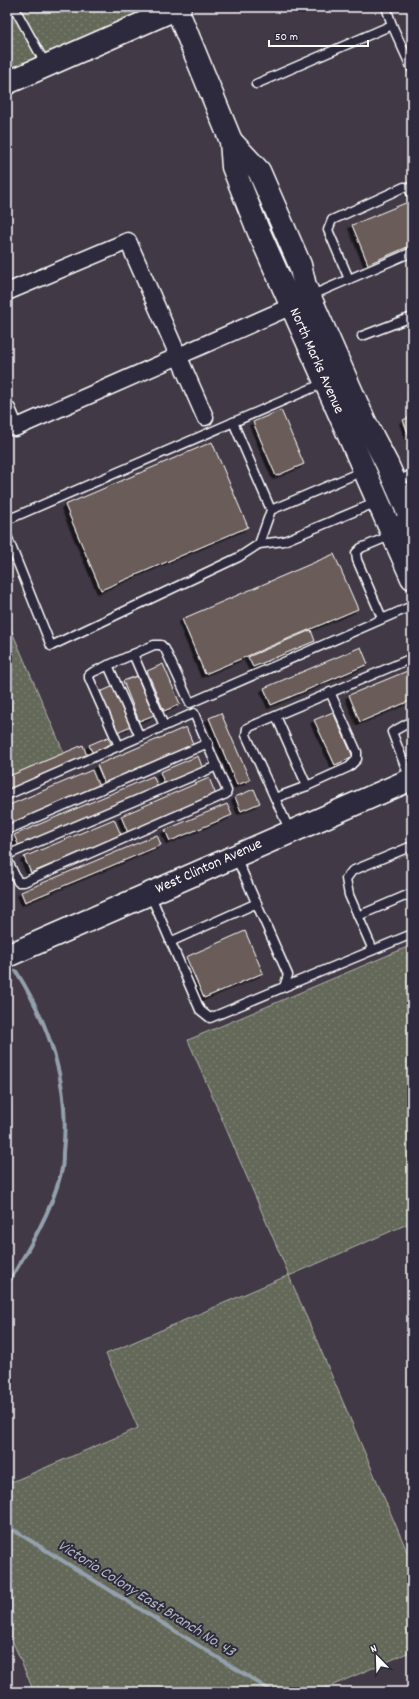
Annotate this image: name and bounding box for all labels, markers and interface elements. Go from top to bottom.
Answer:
scale bar [269,22,368,48]
text: 50 m [275,29,298,46]
street label: North Marks Avenue [283,305,349,418]
street label: West Clinton Avenue [152,833,266,900]
water label: Victoria Colony East Branch No. 43 [53,1535,241,1664]
north arrow [357,1637,397,1677]
text: N [368,1641,380,1658]

